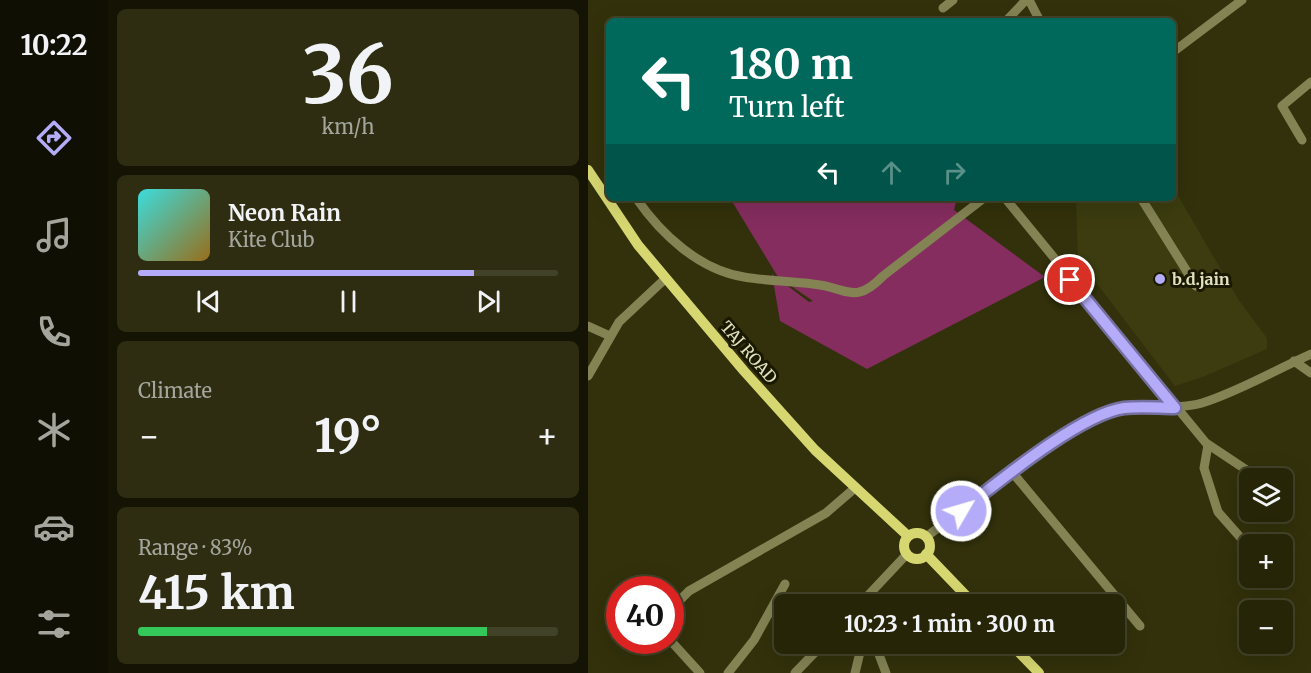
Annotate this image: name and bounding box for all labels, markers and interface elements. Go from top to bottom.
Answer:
text: 36 [302,26,394,124]
text: 10:22 [20,28,88,62]
text: 180 m [729,38,853,90]
icon: left [630,42,708,120]
text: Turn left [729,90,844,124]
text: km/h [322,114,374,139]
icon: directions [33,117,75,159]
icon: left [812,156,845,189]
icon: ahead [875,156,908,189]
icon: right [938,156,971,189]
text: Neon Rain [228,199,341,227]
icon: music [33,214,75,256]
text: Kite Club [228,227,314,252]
pin [1044,254,1095,305]
icon: arrive [1053,263,1086,296]
place label: b.d.jain [1172,269,1230,289]
marker: b.d.jain [1153,272,1167,286]
icon: previous [192,285,225,318]
icon: pause [332,285,365,318]
icon: next [472,285,505,318]
icon: phone [33,311,75,353]
street label: TAJ ROAD [716,317,782,387]
text: Climate [138,378,212,403]
text: 19° [314,408,382,464]
icon: climate [33,409,75,451]
text: − [138,416,160,457]
text: + [536,416,558,457]
map controls [1239,468,1293,654]
button: layers [1239,468,1293,522]
position arrow [929,479,993,543]
icon: car [33,506,75,548]
button: + [1239,534,1293,588]
text: Range · 83% [138,535,252,560]
text: 415 km [138,565,295,621]
speed limit sign: 40 [606,576,684,654]
button: − [1239,600,1293,654]
icon: filters [33,603,75,645]
text: 10:23 · 1 min · 300 m [844,610,1055,638]

